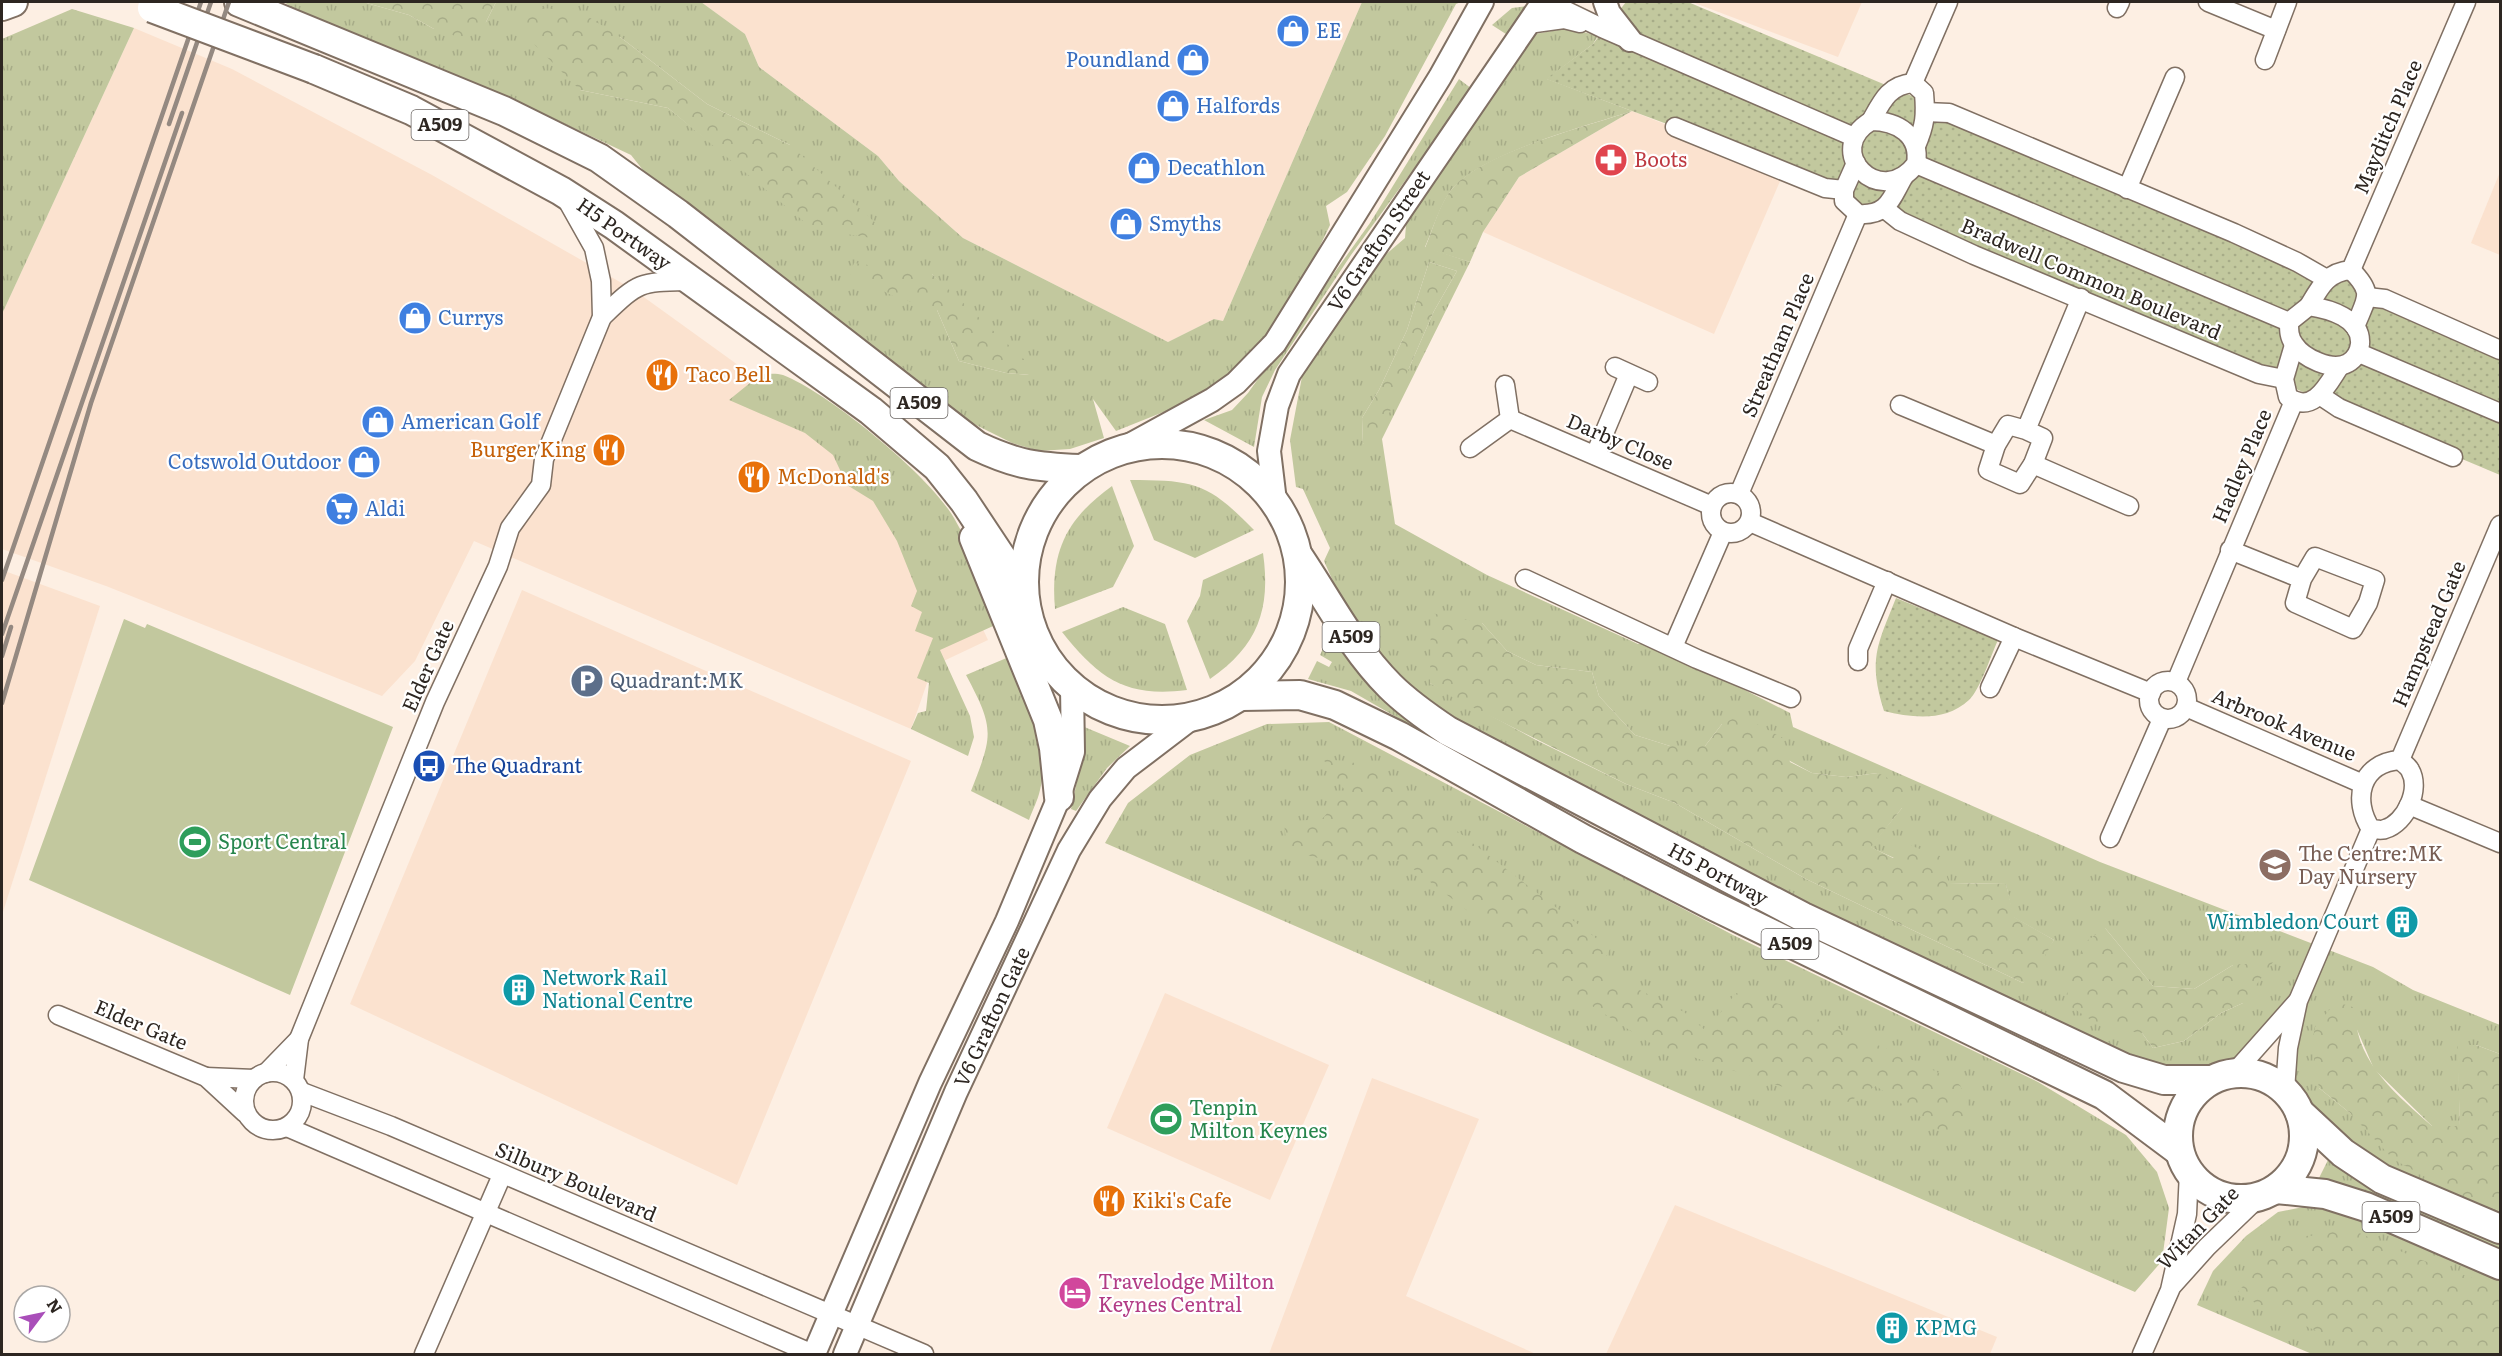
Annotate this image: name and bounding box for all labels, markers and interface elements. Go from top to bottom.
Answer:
shop icon: EE [1275,13,1311,49]
place label: EE [1316,14,1341,44]
shop icon: Poundland [1175,42,1211,78]
place label: Poundland [1066,43,1170,73]
street label: Mayditch Place [2344,54,2428,198]
shop icon: Halfords [1155,88,1191,124]
place label: Halfords [1196,89,1280,119]
road number: A509 [412,110,468,140]
pharmacy icon: Boots [1593,142,1629,178]
place label: Boots [1634,143,1687,173]
shop icon: Decathlon [1126,150,1162,186]
place label: Decathlon [1167,151,1265,181]
street label: V6 Grafton Street [1319,163,1436,317]
street label: H5 Portway [572,189,679,276]
shop icon: Smyths [1108,206,1144,242]
place label: Smyths [1149,207,1221,237]
street label: Bradwell Common Boulevard [1957,209,2227,346]
street label: Streatham Place [1732,267,1820,421]
shop icon: Currys [397,300,433,336]
place label: Currys [438,301,503,331]
restaurant icon: Taco Bell [644,357,680,393]
place label: Taco Bell [685,358,772,388]
road number: A509 [890,388,948,418]
street label: Hadley Place [2203,403,2278,527]
shop icon: American Golf [360,404,396,440]
street label: Darby Close [1563,404,1679,476]
place label: American Golf [401,405,542,435]
restaurant icon: Burger King [591,432,627,468]
place label: Burger King [470,433,587,463]
shop icon: Cotswold Outdoor [346,444,382,480]
place label: Cotswold Outdoor [168,445,342,475]
restaurant icon: McDonald's [736,459,772,495]
place label: McDonald's [777,460,889,490]
supermarket icon: Aldi [324,491,360,527]
place label: Aldi [365,492,405,522]
street label: Hampstead Gate [2383,555,2471,711]
street label: Elder Gate [392,614,460,716]
road number: A509 [1322,622,1380,652]
parking icon: Quadrant:MK [569,663,605,699]
place label: Quadrant:MK [610,664,743,694]
street label: Arbrook Avenue [2208,679,2362,767]
bus stop icon: The Quadrant [411,748,447,784]
place label: The Quadrant [452,749,582,779]
sports icon: Sport Central [177,824,213,860]
place label: Sport Central [218,825,347,855]
street label: H5 Portway [1663,833,1775,911]
place label: The Centre:MK Day Nursery [2298,837,2443,890]
school or university icon: The Centre:MK Day Nursery [2257,847,2293,883]
building icon: Wimbledon Court [2384,904,2420,940]
place label: Wimbledon Court [2207,905,2379,935]
road number: A509 [1762,929,1818,959]
street label: V6 Grafton Gate [945,941,1036,1091]
place label: Network Rail National Centre [542,961,693,1014]
building icon: Network Rail National Centre [501,972,537,1008]
street label: Elder Gate [91,990,193,1056]
place label: Tenpin Milton Keynes [1189,1091,1327,1144]
sports icon: Tenpin Milton Keynes [1148,1101,1184,1137]
street label: Silbury Boulevard [491,1133,662,1228]
street label: Witan Gate [2149,1178,2244,1275]
restaurant icon: Kiki's Cafe [1091,1183,1127,1219]
place label: Kiki's Cafe [1132,1184,1232,1214]
road number: A509 [2362,1202,2420,1232]
place label: Travelodge Milton Keynes Central [1098,1265,1274,1318]
hotel icon: Travelodge Milton Keynes Central [1057,1275,1093,1311]
north arrow [12,1284,72,1344]
text: N [42,1293,69,1318]
building icon: KPMG [1874,1310,1910,1346]
place label: KPMG [1915,1311,1977,1341]

